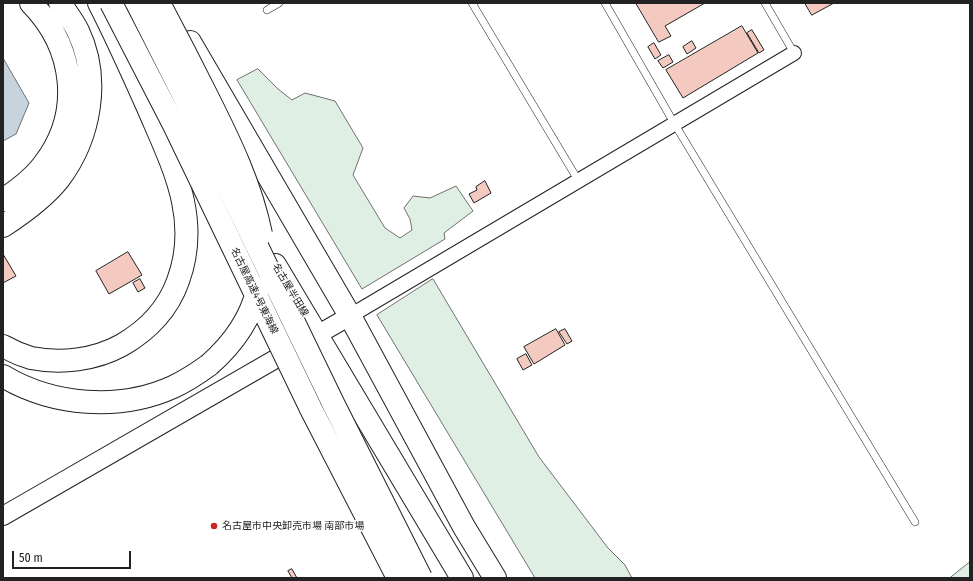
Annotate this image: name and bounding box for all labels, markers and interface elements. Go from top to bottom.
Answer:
street label: 名古屋高速4号東海線 [228,246,280,336]
street label: 名古屋半田線 [269,261,311,319]
place label: 名古屋市中央卸売市場 南部市場 [222,520,364,532]
marker: 名古屋市中央卸売市場 南部市場 [209,521,219,531]
scale bar [14,543,133,569]
text: 50 m [19,551,43,565]

